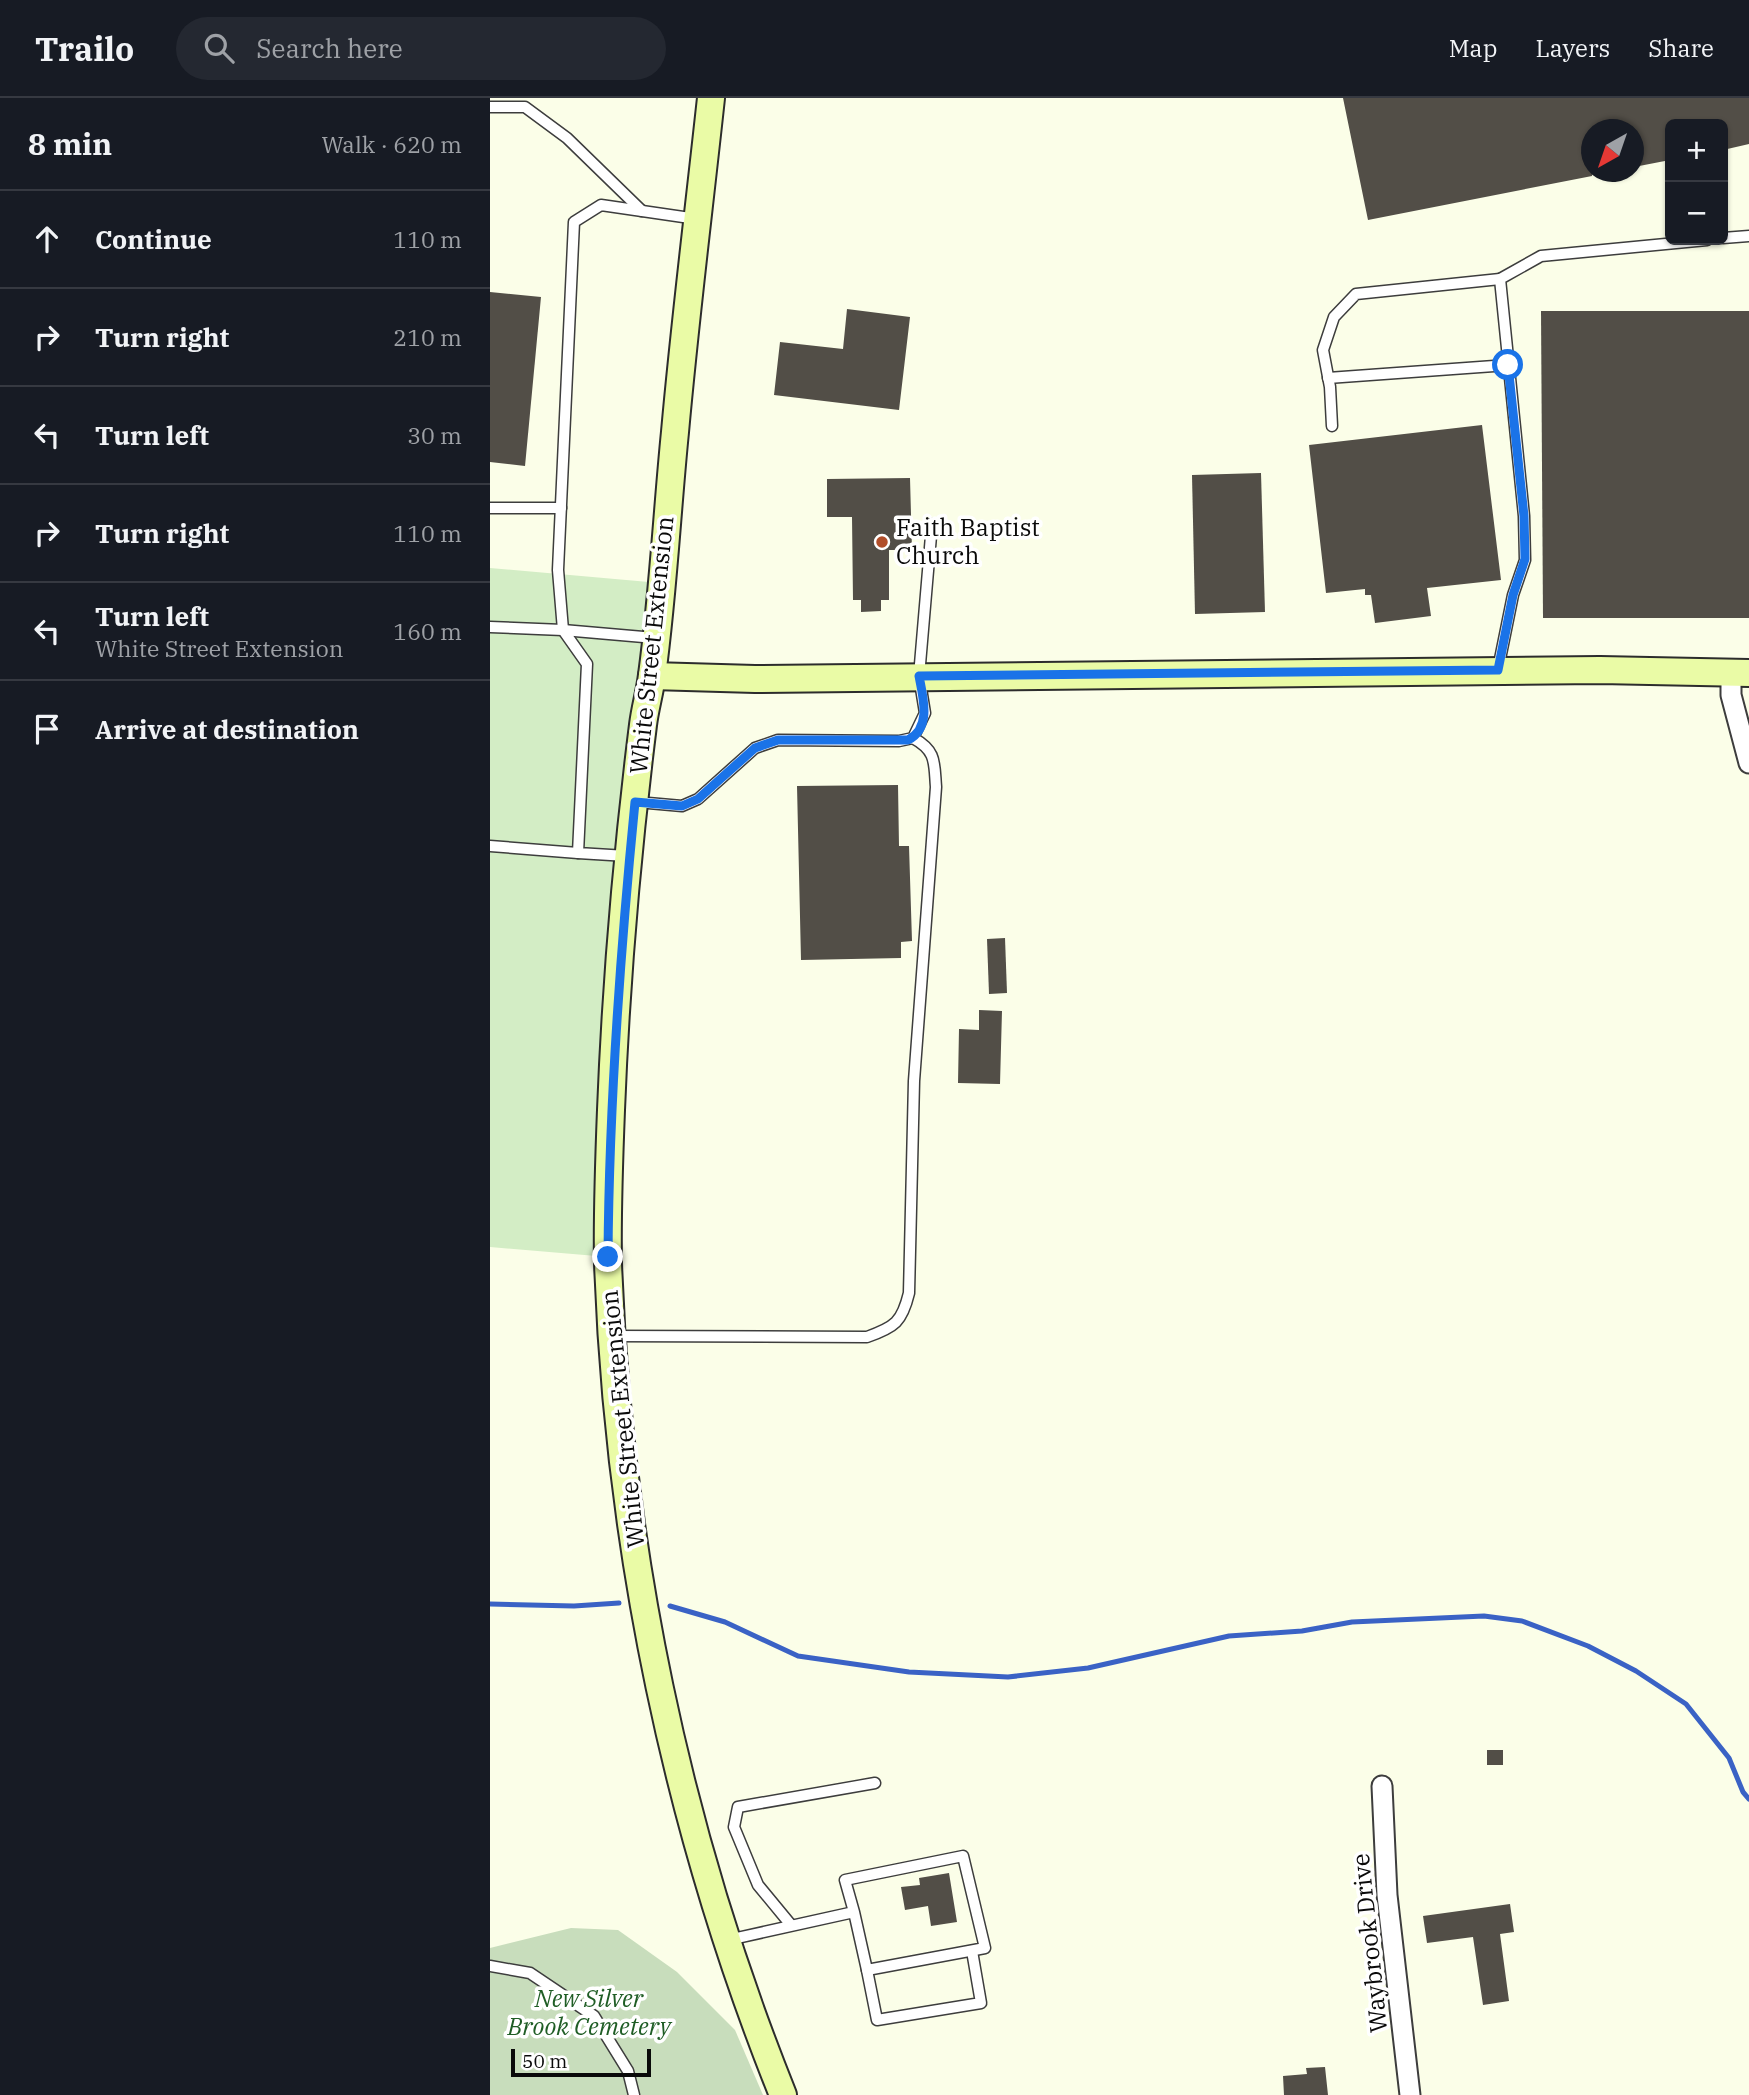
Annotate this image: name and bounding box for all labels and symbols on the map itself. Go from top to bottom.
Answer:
north arrow [1581,119,1644,182]
route start [1492,349,1523,380]
place label: Faith Baptist Church [896,511,1040,571]
street label: White Street Extension [622,514,680,776]
marker: Faith Baptist Church [874,534,890,550]
route end [592,1241,623,1272]
street label: White Street Extension [593,1288,651,1550]
street label: Waybrook Drive [1344,1852,1394,2034]
park label: New Silver Brook Cemetery [506,1982,673,2042]
scale bar [511,2046,651,2078]

